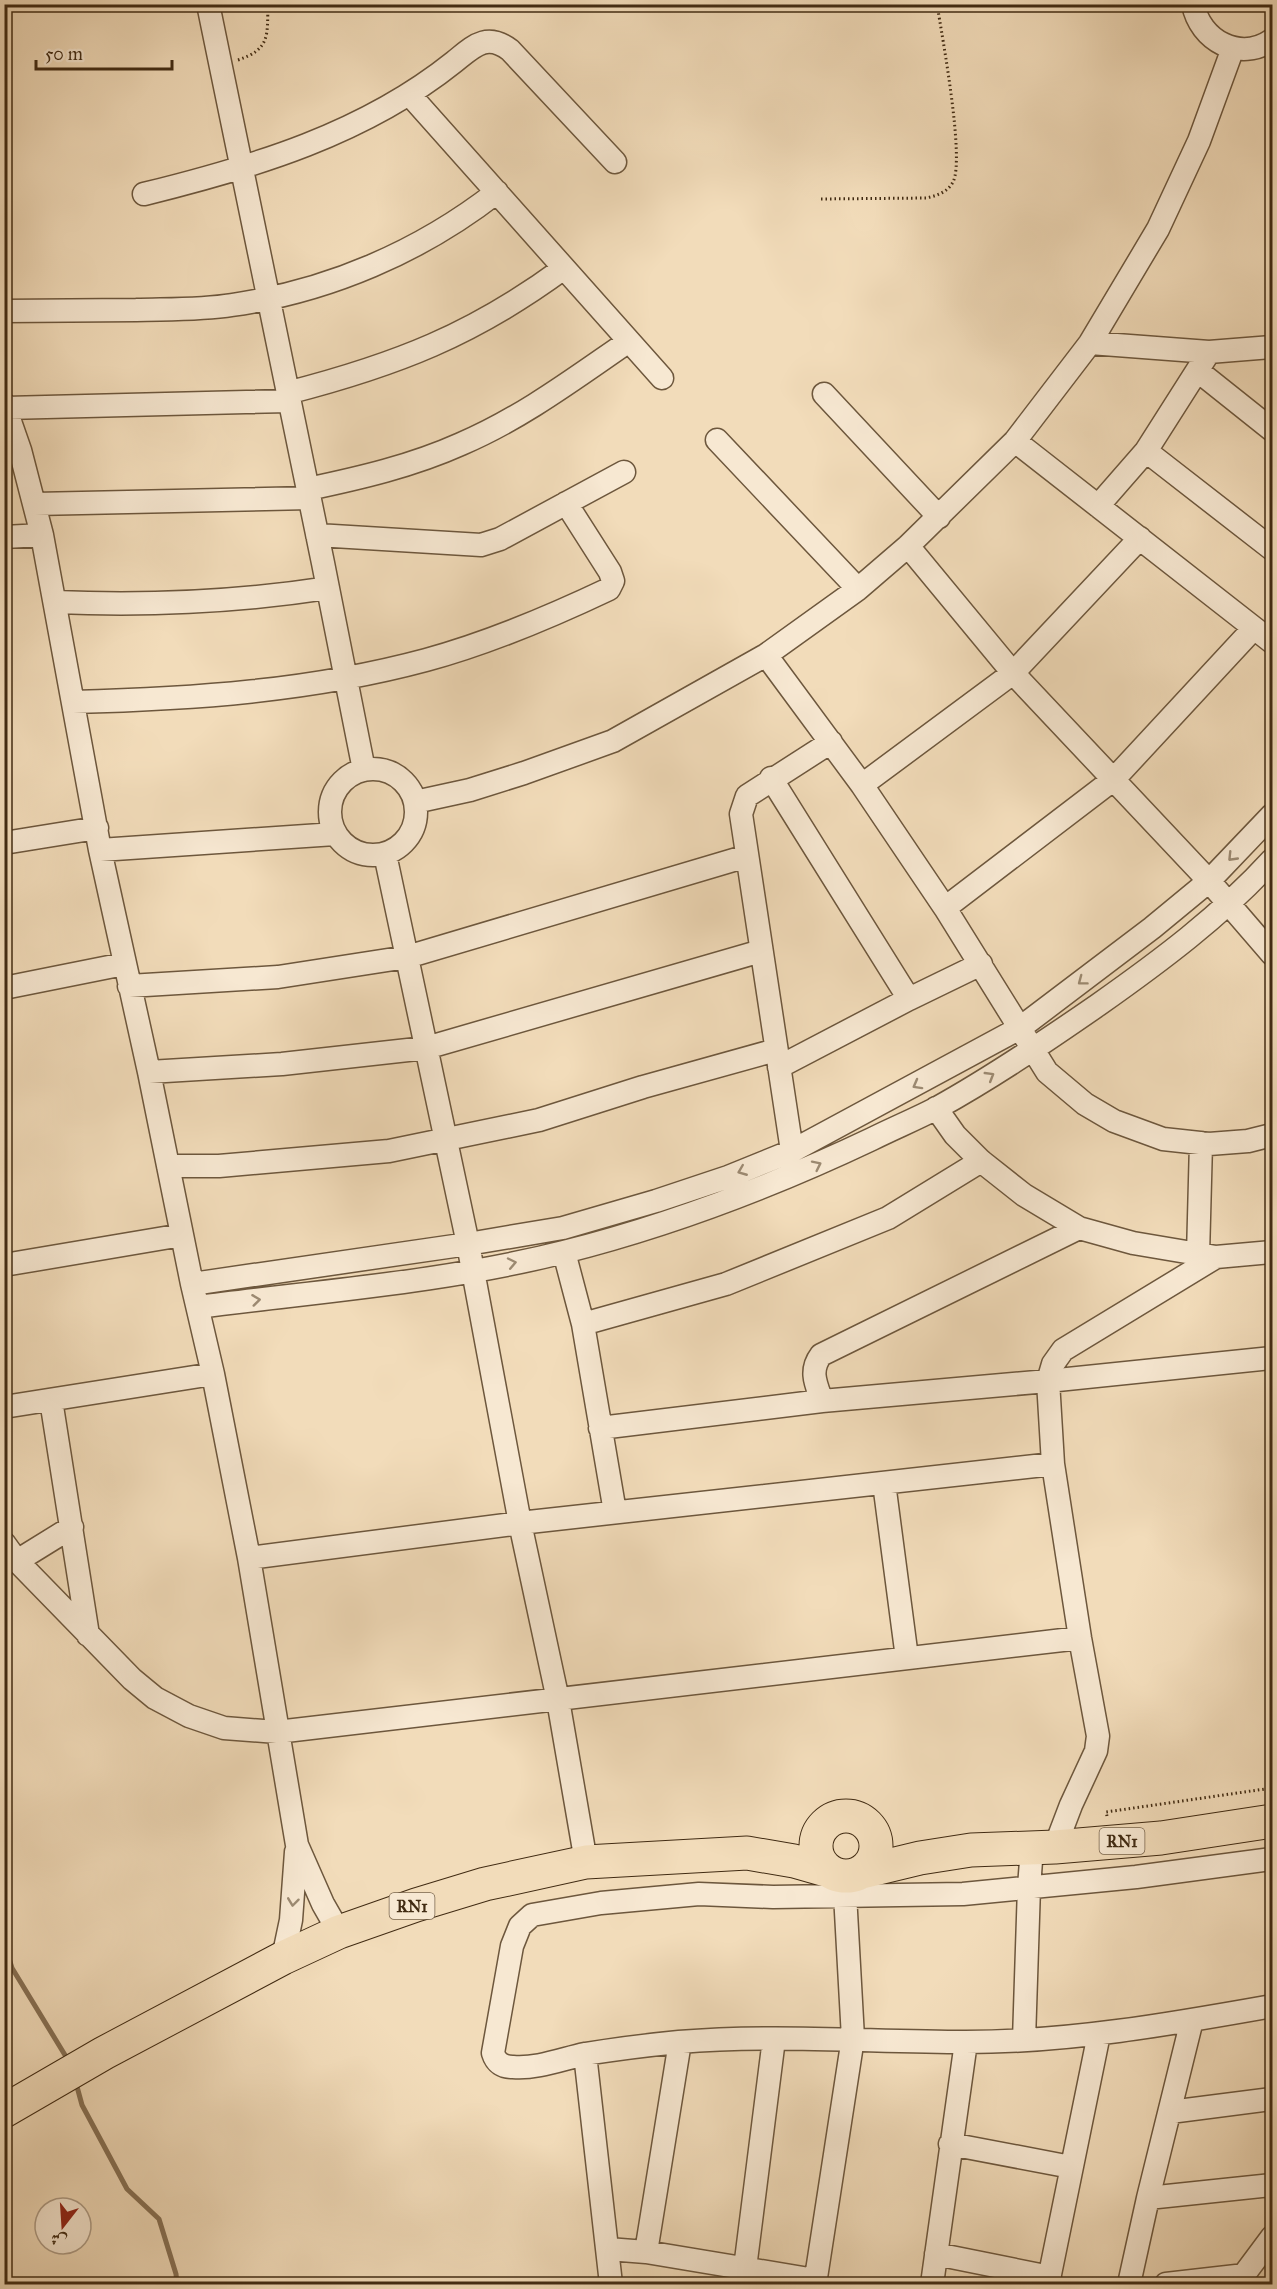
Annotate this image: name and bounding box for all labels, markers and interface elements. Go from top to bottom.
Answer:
scale bar [36,33,172,71]
text: 50 m [45,43,83,65]
one-way arrow [1228,851,1239,861]
one-way arrow [1077,974,1088,985]
one-way arrow [984,1071,994,1083]
one-way arrow [913,1078,923,1089]
one-way arrow [810,1161,821,1173]
one-way arrow [738,1164,749,1176]
one-way arrow [506,1258,516,1271]
one-way arrow [252,1294,261,1306]
road number: RN1 [1100,1828,1144,1854]
road number: RN1 [390,1893,434,1919]
one-way arrow [287,1897,300,1906]
north arrow [33,2196,93,2256]
text: ش [48,2228,69,2251]

